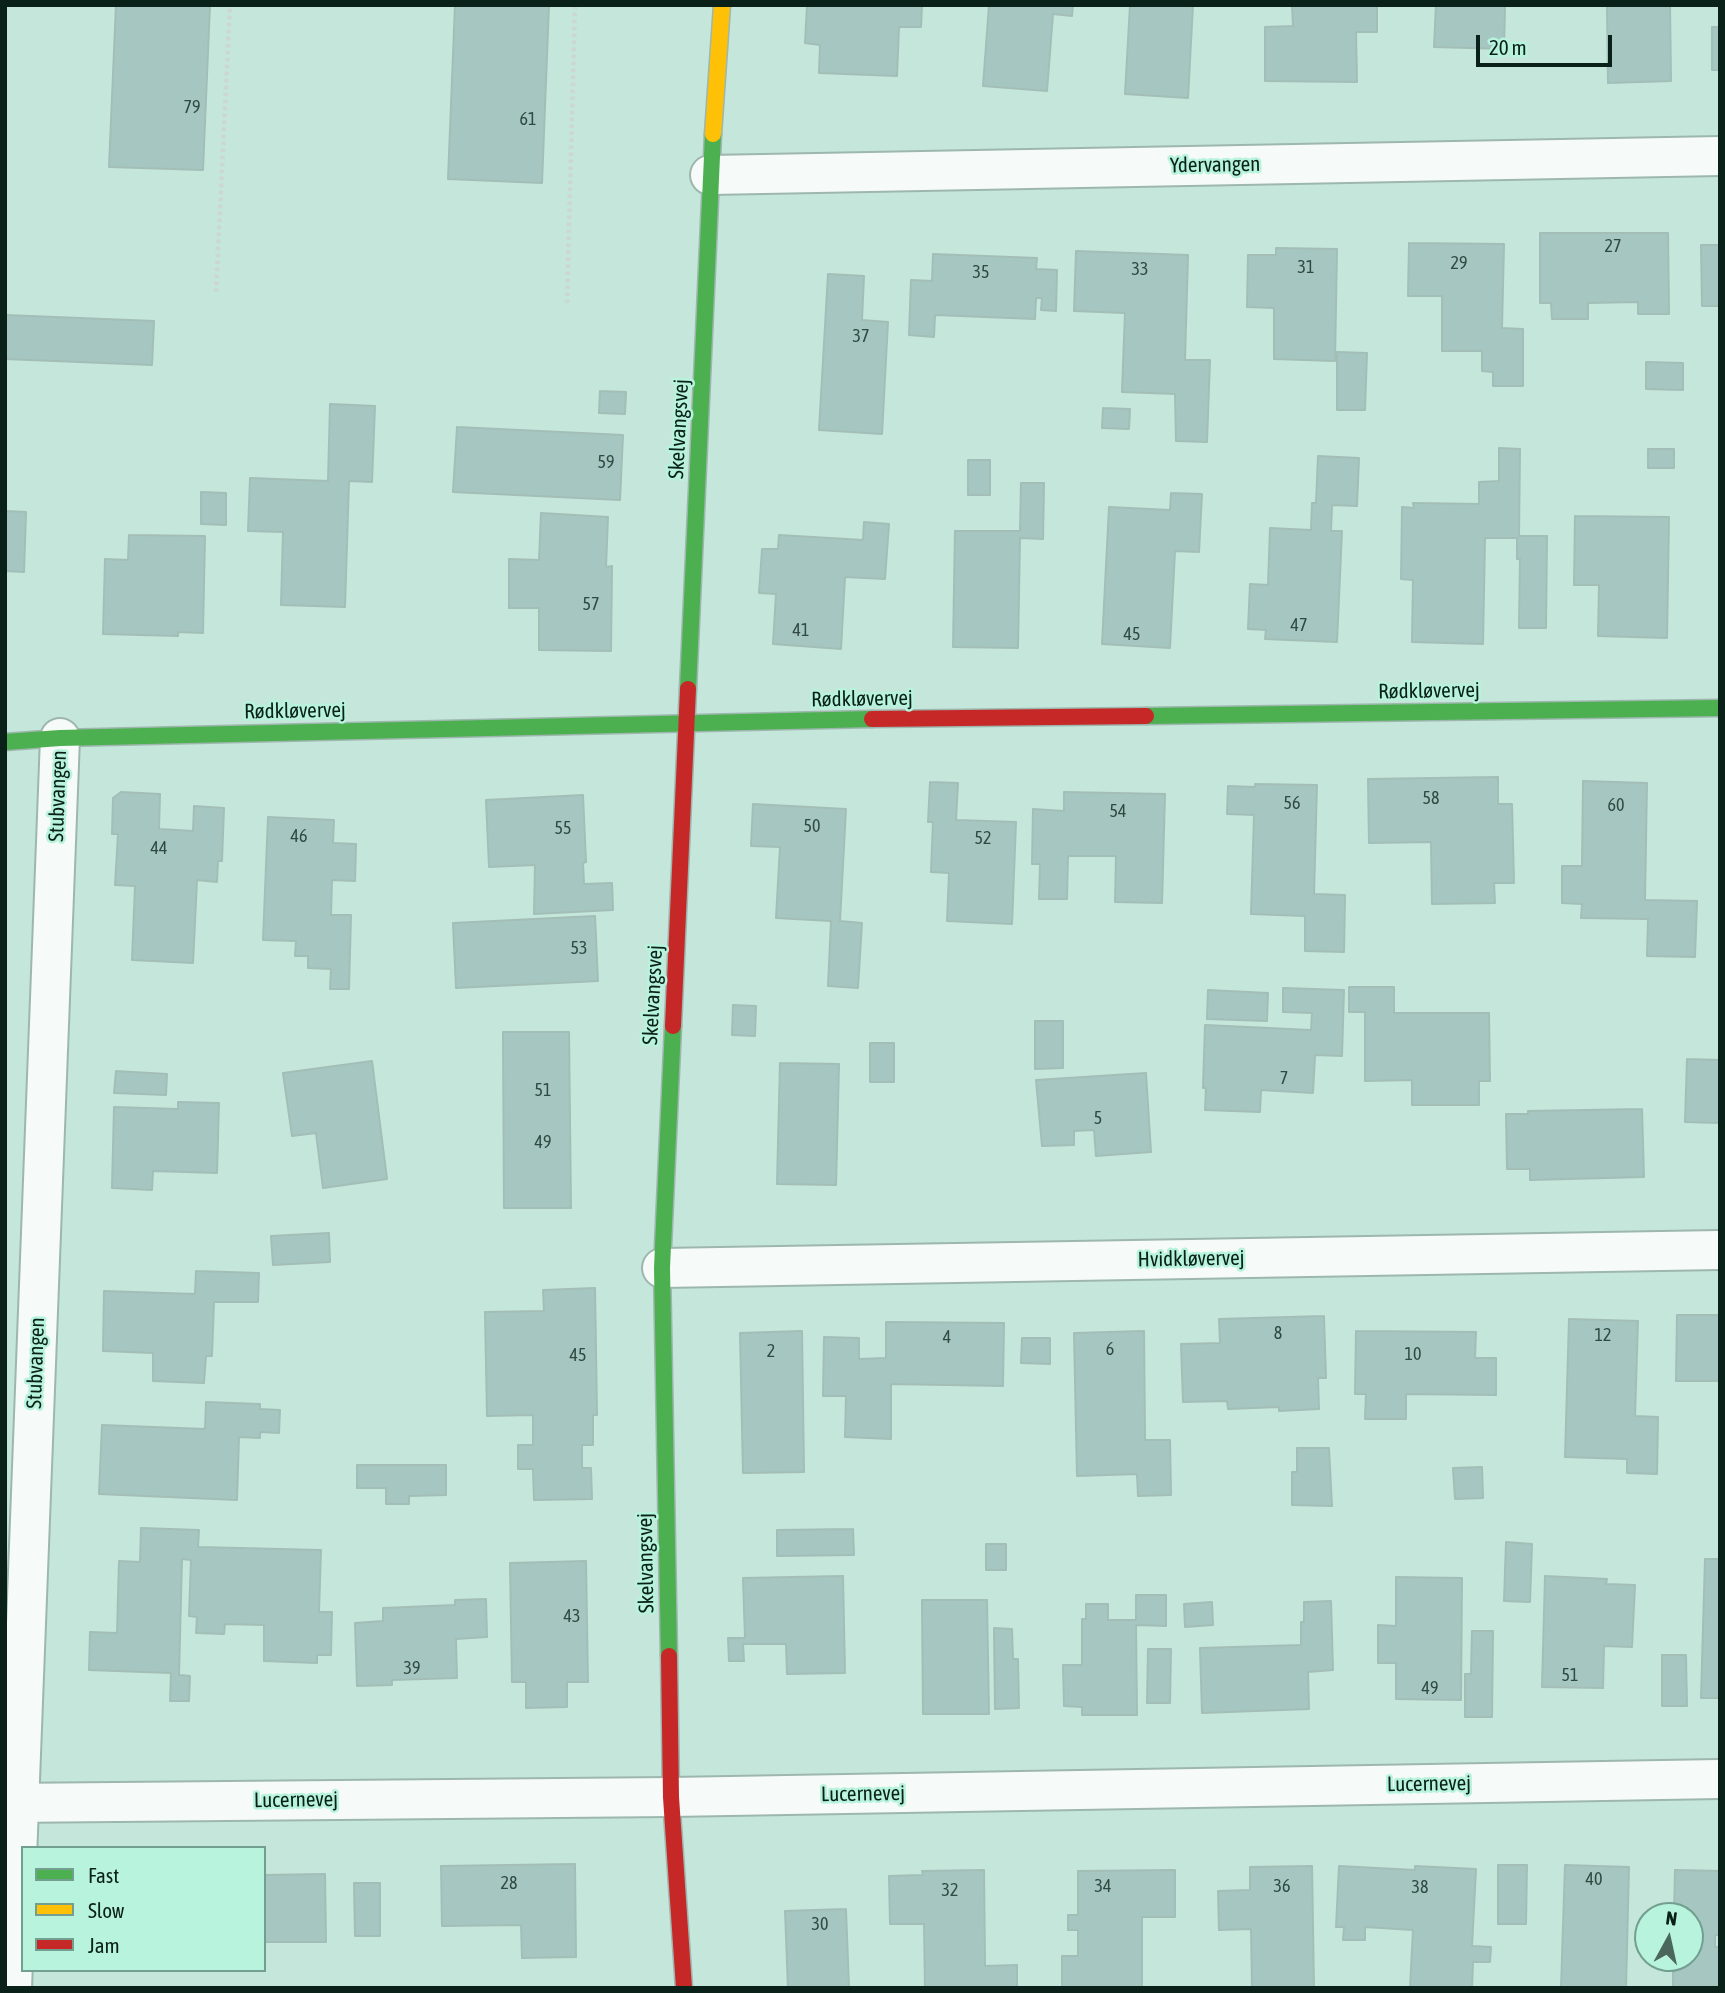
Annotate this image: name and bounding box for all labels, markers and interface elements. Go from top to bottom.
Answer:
scale bar [1480,21,1616,65]
text: 20 m [1489,35,1527,59]
house number: 79 [184,96,200,118]
house number: 61 [520,108,536,130]
street label: Ydervangen [1170,152,1260,178]
house number: 27 [1605,235,1621,257]
house number: 29 [1451,252,1467,274]
house number: 31 [1298,256,1314,278]
house number: 33 [1132,258,1148,280]
house number: 35 [973,261,989,283]
house number: 37 [853,325,869,347]
street label: Skelvangsvej [664,378,694,480]
house number: 59 [598,451,614,473]
house number: 57 [583,593,599,615]
house number: 47 [1291,614,1307,636]
house number: 41 [793,619,809,641]
house number: 45 [1124,623,1140,645]
street label: Rødkløvervej [1378,678,1480,704]
street label: Rødkløvervej [811,686,913,712]
street label: Rødkløvervej [244,698,346,724]
street label: Stubvangen [44,750,72,842]
house number: 58 [1423,787,1439,809]
house number: 56 [1284,792,1300,814]
house number: 60 [1608,794,1624,816]
house number: 54 [1110,800,1126,822]
house number: 50 [804,815,820,837]
house number: 55 [555,817,571,839]
house number: 46 [291,825,307,847]
house number: 52 [975,827,991,849]
house number: 44 [151,837,167,859]
house number: 53 [571,937,587,959]
street label: Skelvangsvej [638,944,668,1046]
house number: 7 [1280,1067,1288,1089]
house number: 51 [535,1079,551,1101]
house number: 5 [1094,1107,1102,1129]
house number: 49 [535,1131,551,1153]
street label: Hvidkløvervej [1137,1245,1245,1273]
street label: Stubvangen [22,1317,50,1409]
house number: 8 [1274,1322,1282,1344]
house number: 12 [1595,1324,1611,1346]
house number: 4 [943,1326,951,1348]
house number: 6 [1106,1338,1114,1360]
house number: 2 [767,1340,775,1362]
house number: 10 [1405,1343,1421,1365]
house number: 45 [570,1344,586,1366]
street label: Skelvangsvej [633,1513,659,1613]
house number: 43 [564,1605,580,1627]
house number: 39 [404,1657,420,1679]
house number: 51 [1562,1664,1578,1686]
house number: 49 [1422,1677,1438,1699]
street label: Lucernevej [1387,1771,1471,1797]
street label: Lucernevej [821,1781,905,1807]
street label: Lucernevej [254,1787,338,1813]
legend [21,1846,266,1972]
text: Fast [88,1863,119,1887]
house number: 40 [1586,1868,1602,1890]
house number: 28 [501,1872,517,1894]
house number: 34 [1095,1875,1111,1897]
house number: 36 [1274,1875,1290,1897]
house number: 38 [1412,1876,1428,1898]
house number: 32 [942,1879,958,1901]
text: Slow [88,1898,124,1922]
north arrow [1634,1902,1704,1972]
text: N [1665,1907,1679,1930]
house number: 30 [812,1913,828,1935]
text: Jam [88,1933,120,1957]

